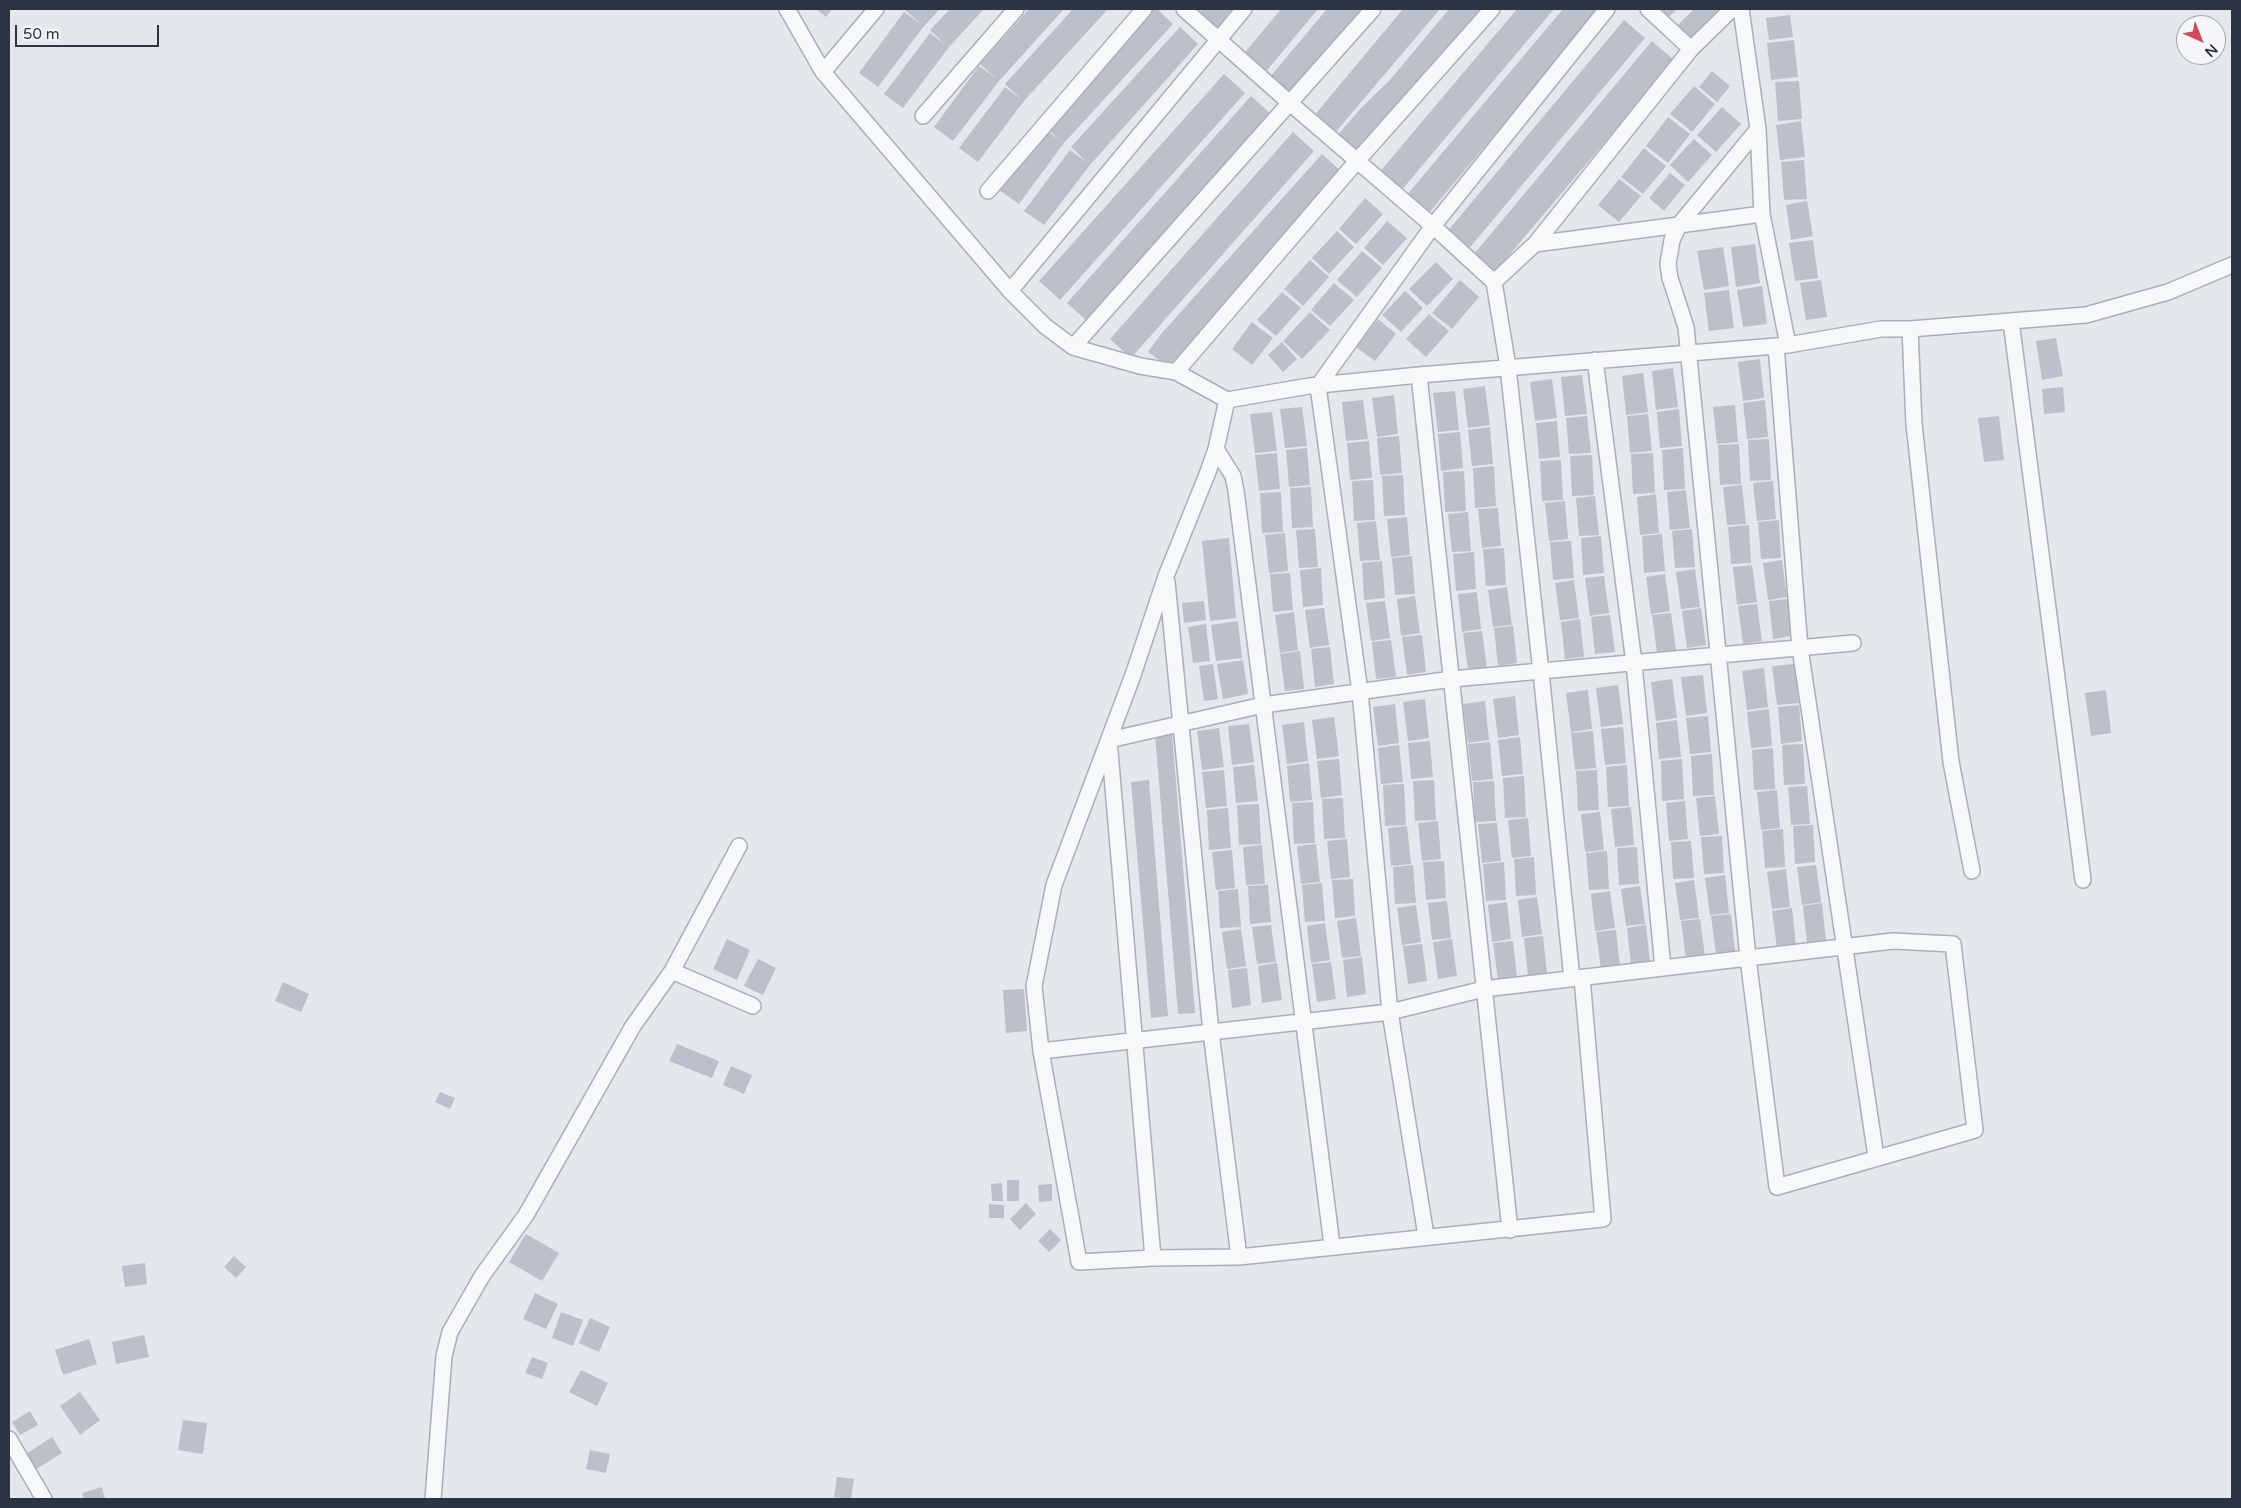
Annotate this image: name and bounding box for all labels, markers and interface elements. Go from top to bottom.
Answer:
scale bar [18,15,161,47]
north arrow [2176,15,2226,65]
text: 50 m [23,25,60,43]
text: N [2201,40,2221,60]

